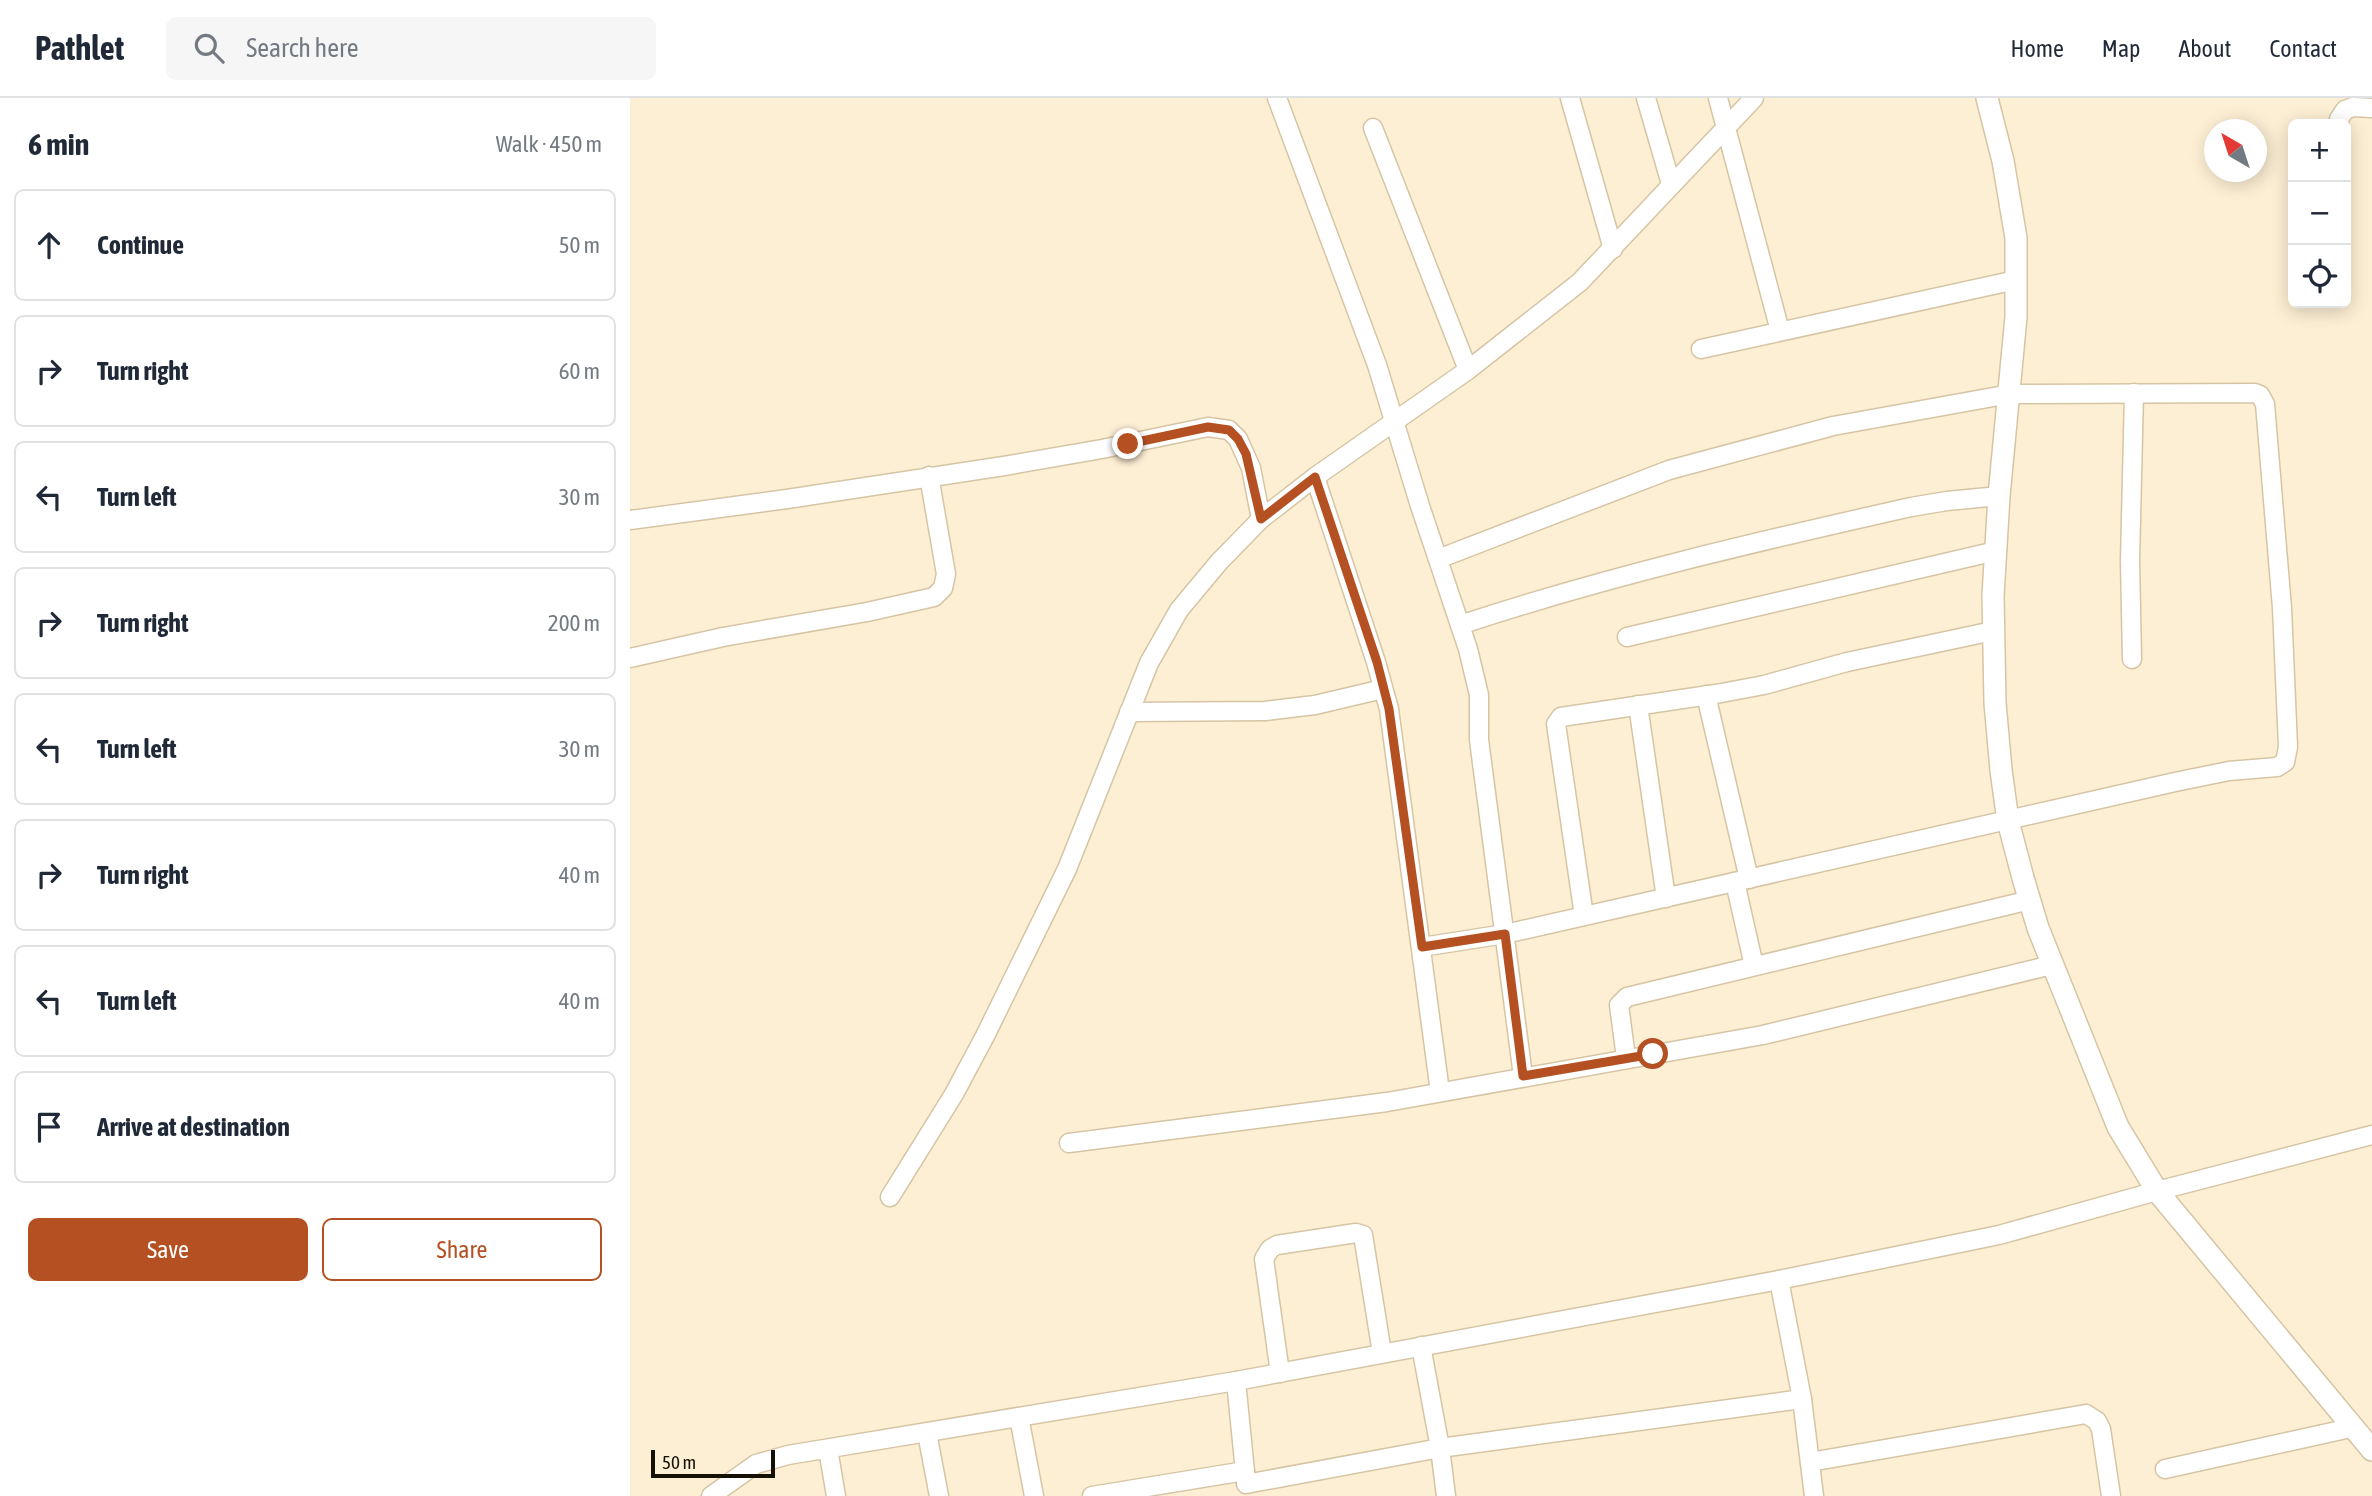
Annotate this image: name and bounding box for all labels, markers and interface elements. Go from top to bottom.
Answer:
search box [166,17,656,80]
text: Pathlet [35,29,124,67]
icon: search [190,29,228,67]
text: Search here [246,33,358,63]
text: Home [2010,35,2064,62]
text: Map [2102,35,2140,62]
text: About [2178,35,2231,62]
text: Contact [2269,35,2337,62]
north arrow [2204,119,2267,182]
map controls [2288,119,2351,308]
button: + [2288,119,2351,182]
text: 6 min [28,127,89,161]
text: Walk · 450 m [496,131,602,157]
button: − [2288,182,2351,245]
icon: ahead [30,226,68,264]
text: Continue [97,230,184,260]
text: 50 m [559,232,600,258]
button: locate [2288,245,2351,308]
icon: right [30,352,68,390]
text: Turn right [97,356,188,386]
text: 60 m [559,358,600,384]
route end [1112,428,1143,459]
icon: left [30,478,68,516]
text: Turn left [97,482,177,512]
text: 30 m [559,484,600,510]
icon: right [30,604,68,642]
text: Turn right [97,608,188,638]
text: 200 m [548,610,600,636]
icon: left [30,730,68,768]
text: Turn left [97,734,177,764]
text: 30 m [559,736,600,762]
icon: right [30,856,68,894]
text: Turn right [97,860,188,890]
text: 40 m [559,862,600,888]
icon: left [30,982,68,1020]
text: Turn left [97,986,177,1016]
text: 40 m [559,988,600,1014]
route start [1637,1038,1668,1069]
icon: arrive [30,1108,68,1146]
text: Arrive at destination [97,1112,290,1142]
button: Save [28,1218,308,1281]
button: Share [322,1218,602,1281]
scale bar [651,1447,775,1479]
text: 50 m [662,1451,696,1473]

